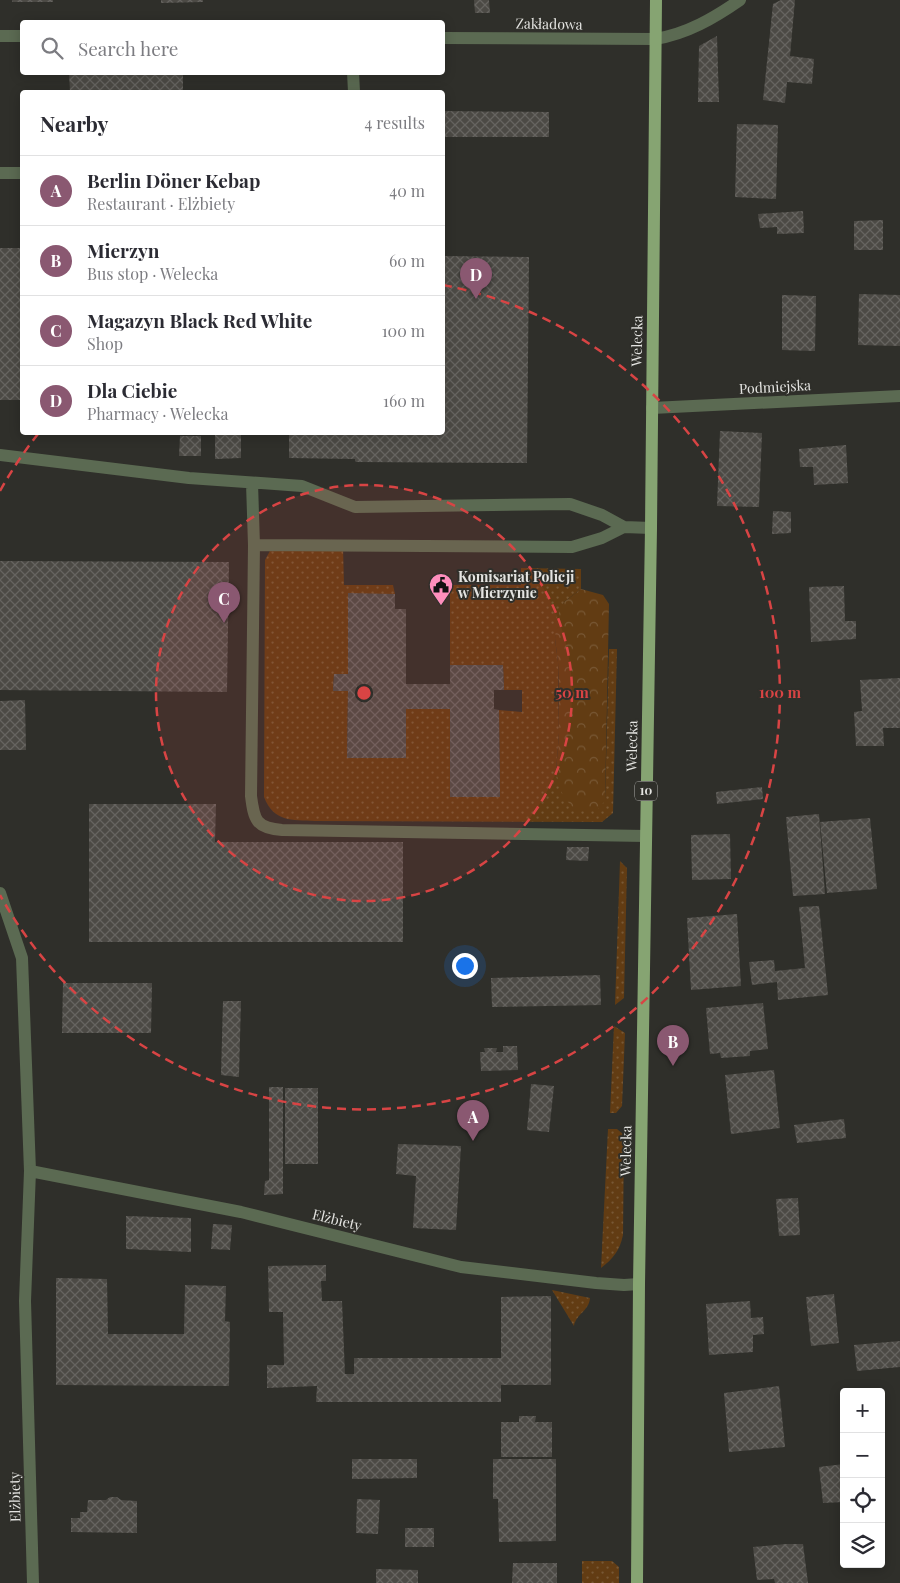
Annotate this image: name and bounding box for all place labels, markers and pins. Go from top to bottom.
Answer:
pin: D [460,258,492,299]
place label: Komisariat Policji w Mierzynie [457,567,575,602]
public building icon: Komisariat Policji w Mierzynie [428,572,454,606]
pin: C [208,582,240,623]
centre of rings [355,684,373,702]
pin: B [657,1025,689,1066]
pin: A [457,1100,489,1141]

